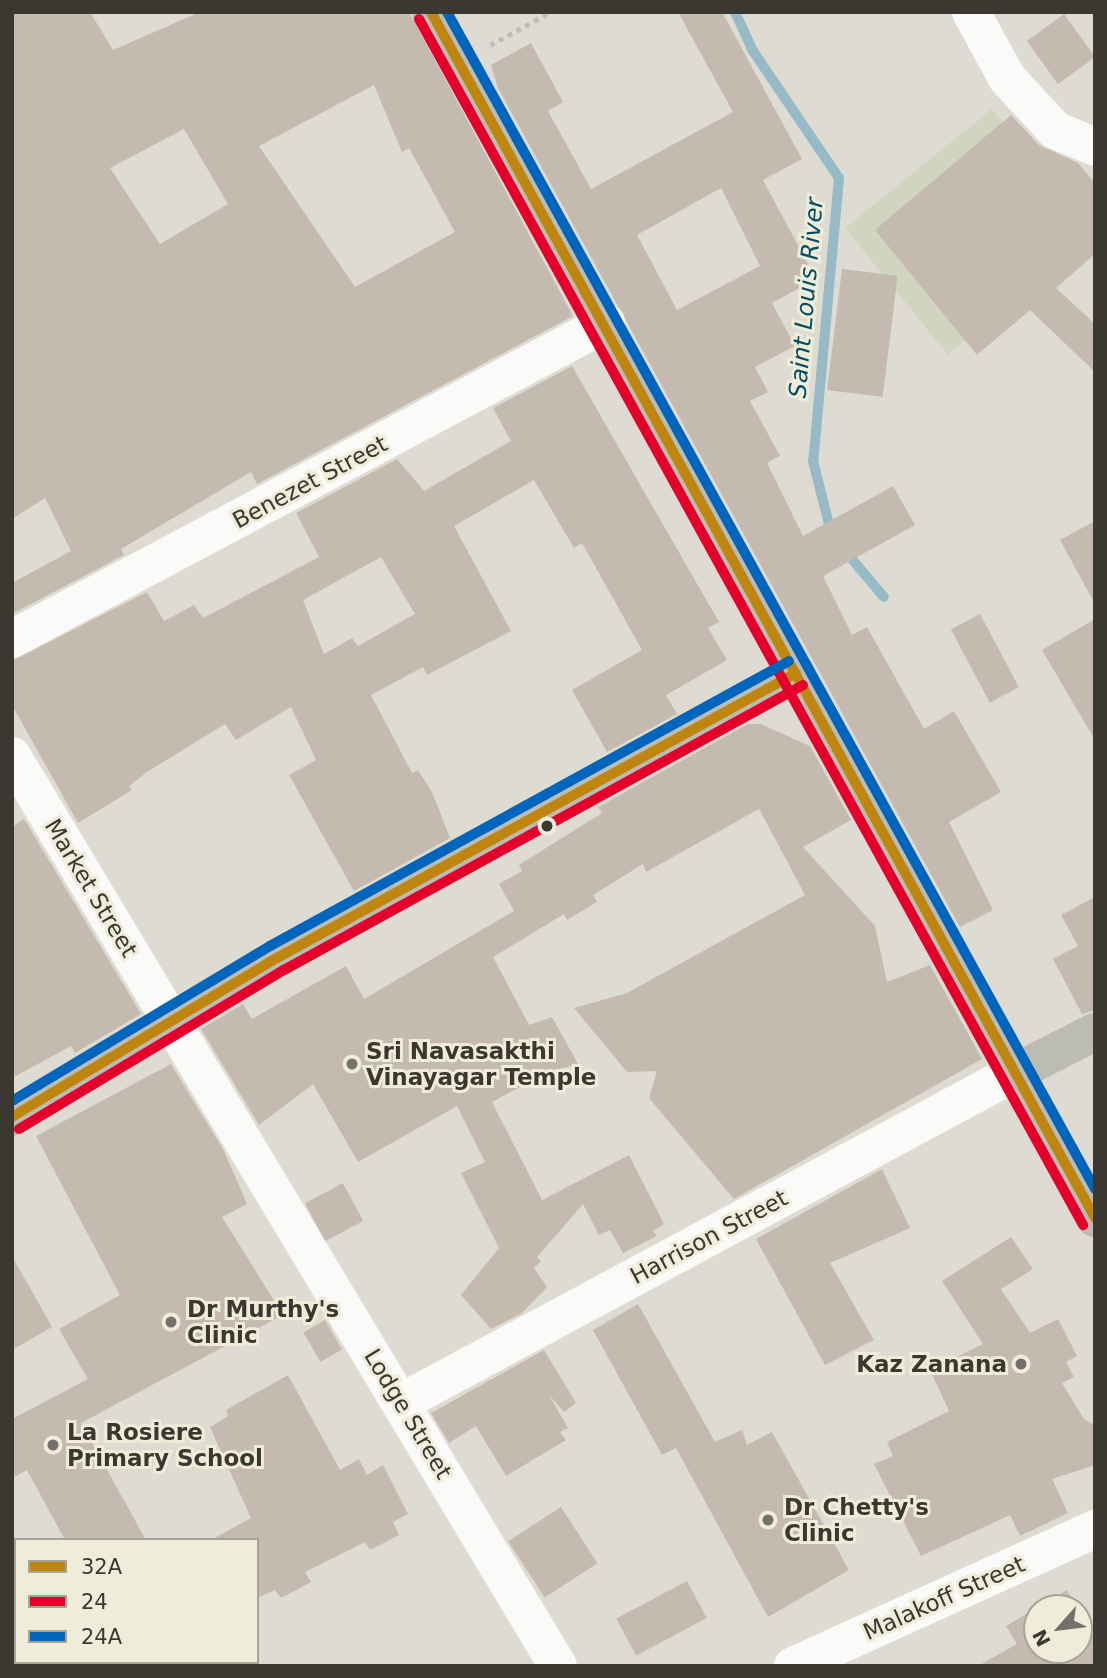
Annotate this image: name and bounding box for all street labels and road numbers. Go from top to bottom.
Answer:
street label: Benezet Street [228,430,392,534]
street label: Market Street [39,814,143,962]
street label: Harrison Street [626,1184,792,1290]
street label: Lodge Street [358,1344,458,1484]
street label: Malakoff Street [859,1550,1029,1646]

